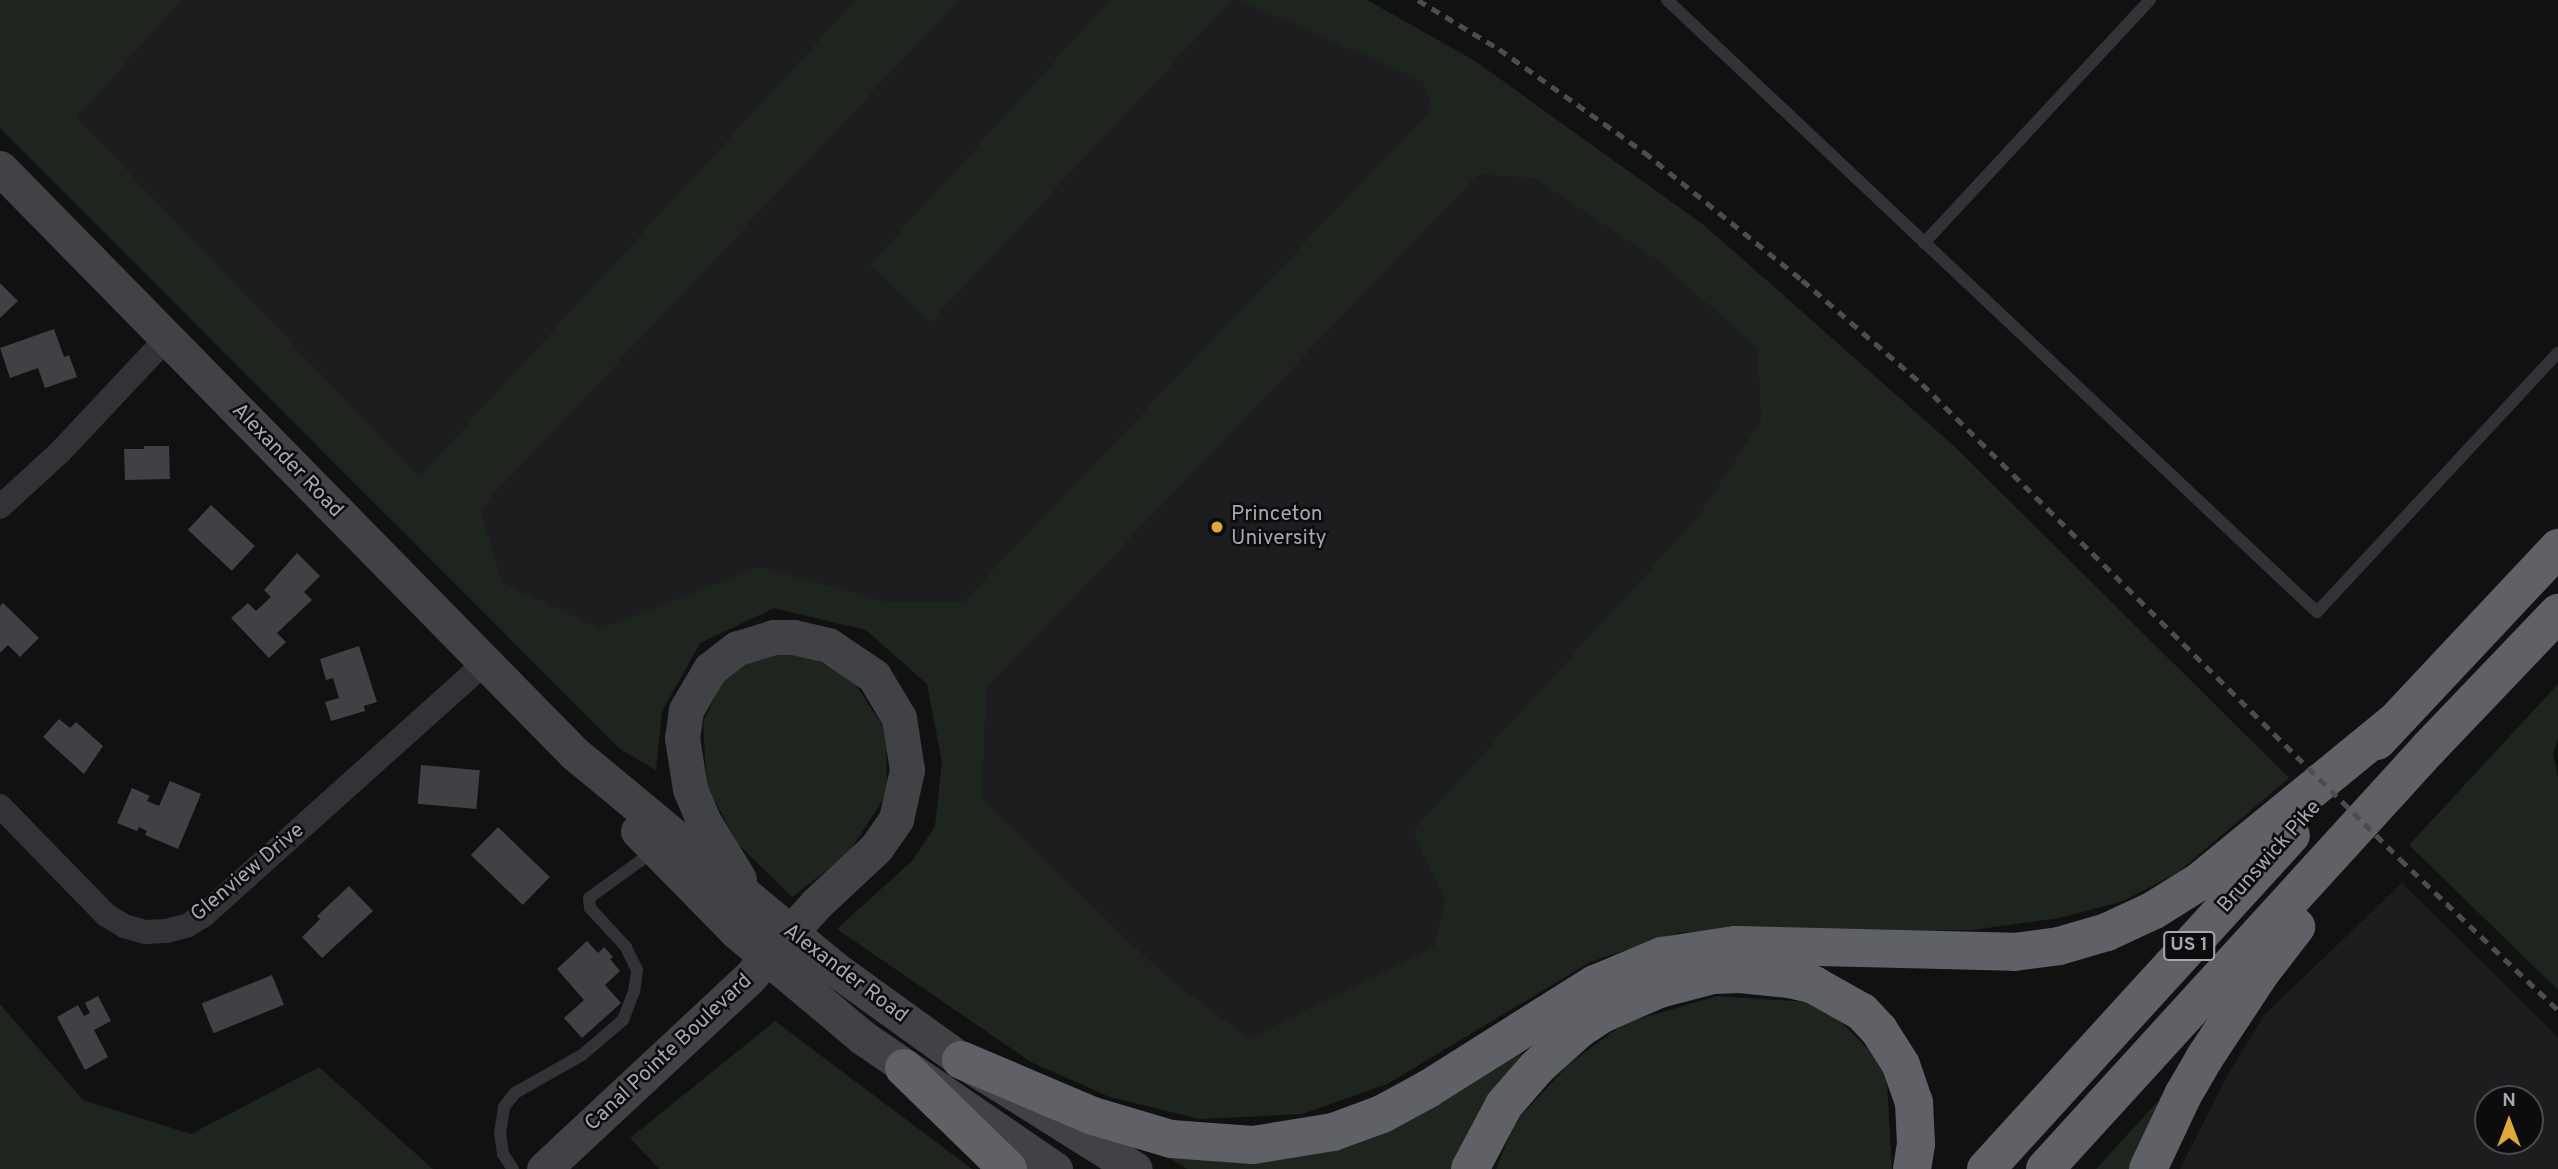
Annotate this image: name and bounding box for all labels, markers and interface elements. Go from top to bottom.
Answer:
street label: Alexander Road [226,399,348,523]
place label: Princeton University [1231,502,1327,552]
marker: Princeton University [1209,519,1225,535]
street label: Brunswick Pike [2213,796,2327,918]
street label: Glenview Drive [186,818,310,928]
street label: Alexander Road [778,919,912,1029]
road number: US 1 [2163,930,2215,962]
street label: Canal Pointe Boulevard [580,969,758,1137]
north arrow [2474,1085,2544,1155]
text: N [2502,1089,2516,1113]

